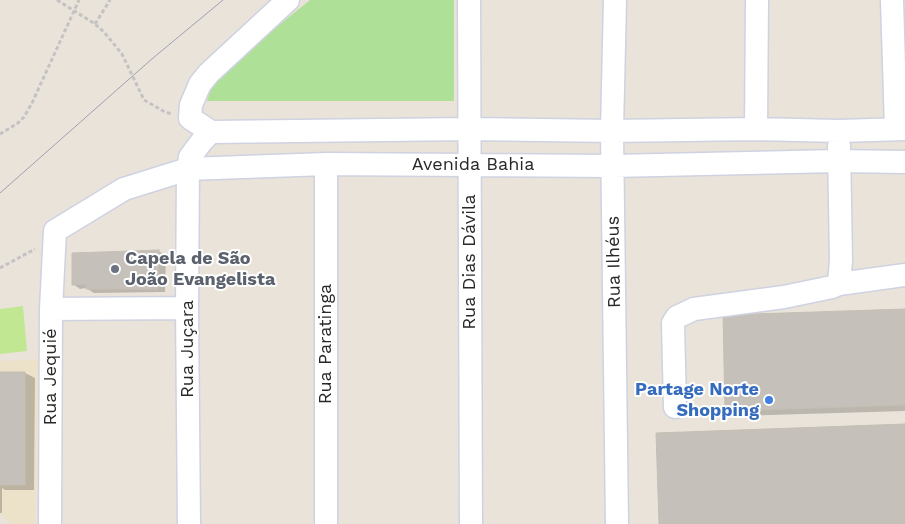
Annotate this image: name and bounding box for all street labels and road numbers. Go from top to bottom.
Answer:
street label: Avenida Bahia [412,154,534,176]
street label: Rua Dias Dávila [459,194,481,330]
street label: Rua Ilhéus [602,216,626,308]
street label: Rua Paratinga [315,284,337,404]
street label: Rua Juçara [177,300,199,398]
street label: Rua Jequié [40,328,62,426]

